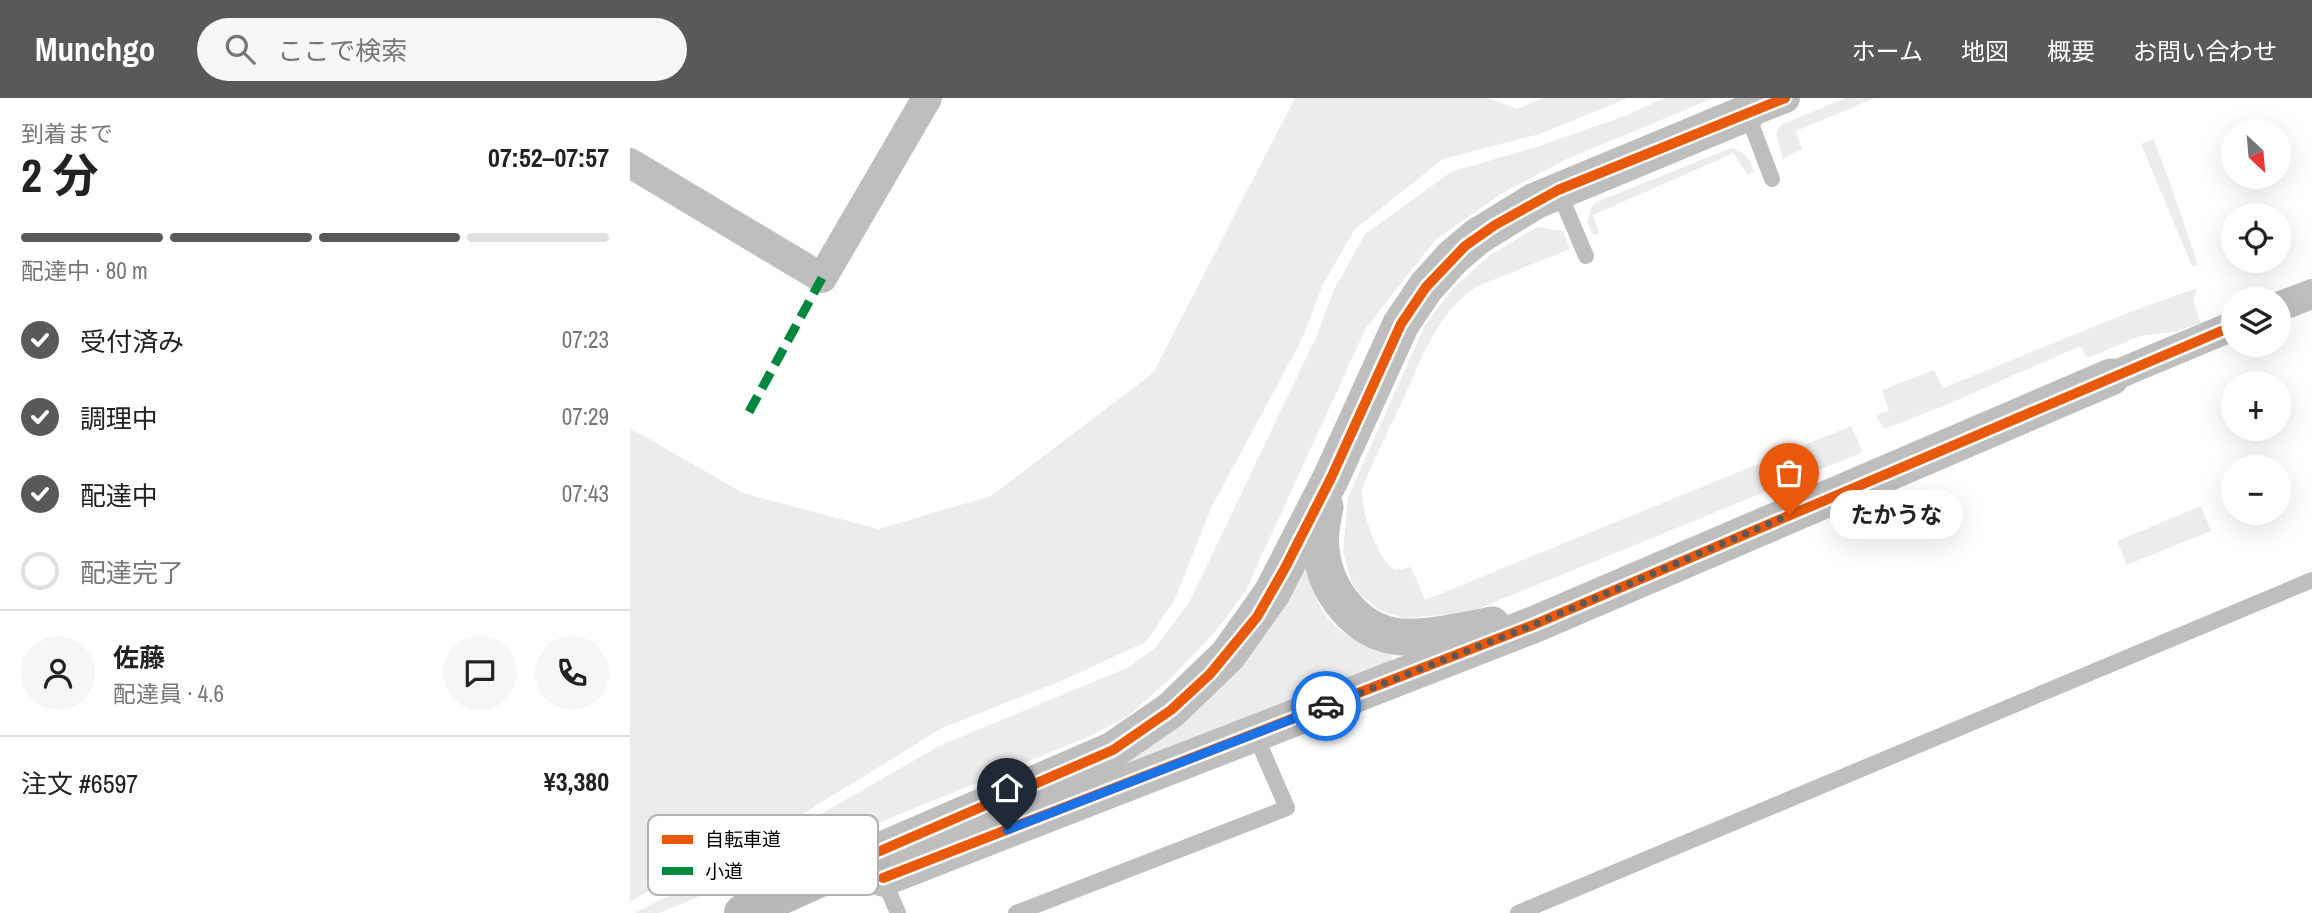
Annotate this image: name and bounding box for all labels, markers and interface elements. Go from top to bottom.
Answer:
search box [197,18,687,81]
text: Munchgo [35,27,155,71]
icon: search [221,30,259,68]
text: ここで検索 [277,33,407,68]
text: ホーム [1852,35,1923,67]
text: 地図 [1961,35,2009,67]
text: 概要 [2047,35,2095,67]
text: お問い合わせ [2133,35,2277,67]
text: 到着まで [21,118,113,149]
north arrow [2221,119,2291,189]
map controls [2221,119,2291,525]
text: 07:52–07:57 [488,140,609,175]
text: 2 分 [21,144,98,206]
button: locate [2221,203,2291,273]
text: 配達中 · 80 m [21,255,148,286]
button: layers [2221,287,2291,357]
icon: check [21,321,59,359]
text: 受付済み [80,324,184,359]
text: 07:23 [562,324,609,355]
button: + [2221,371,2291,441]
icon: check [21,398,59,436]
text: 調理中 [80,401,158,436]
text: 07:29 [562,401,609,432]
pin [1759,443,1819,515]
icon: bag [1770,454,1808,492]
button: − [2221,455,2291,525]
icon: check [21,475,59,513]
text: 配達中 [80,478,158,513]
text: 07:43 [562,478,609,509]
callout: たかうな [1831,490,1964,540]
text: たかうな [1851,499,1943,530]
text: 配達完了 [80,555,184,590]
button: person [21,636,95,710]
button: chat [443,636,517,710]
button: phone [535,636,609,710]
text: 佐藤 [113,640,165,675]
courier [1291,671,1361,741]
text: 配達員 · 4.6 [113,678,224,709]
icon: car [1307,687,1345,725]
pin [977,758,1037,830]
text: ¥3,380 [544,764,609,799]
text: 注文 #6597 [21,766,138,801]
icon: home [988,769,1026,807]
legend [648,815,878,895]
text: 自転車道 [705,826,781,852]
text: 小道 [705,858,743,884]

